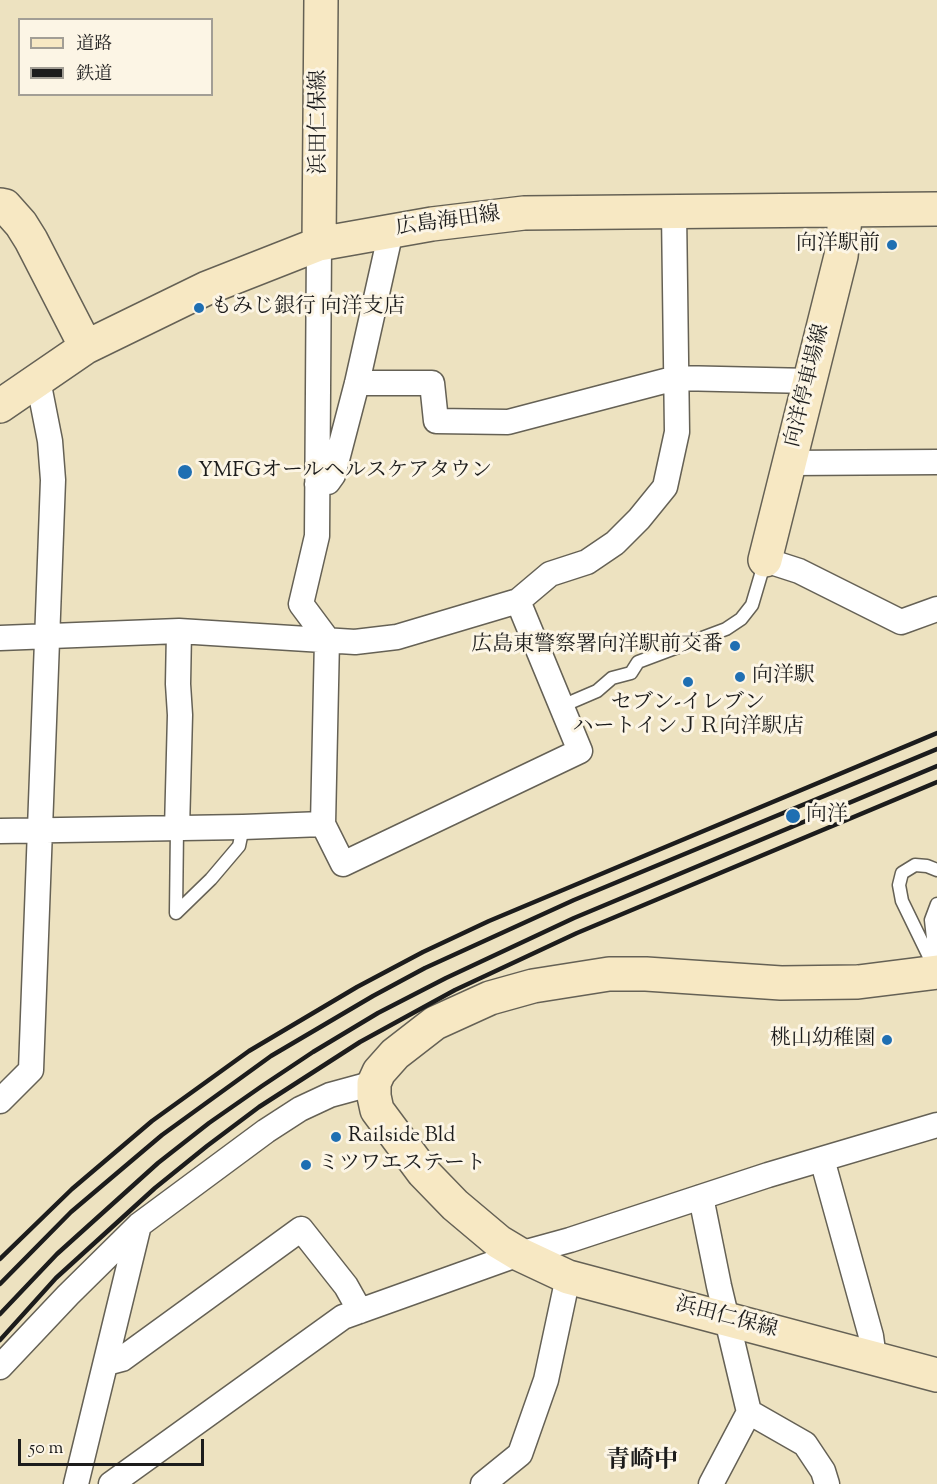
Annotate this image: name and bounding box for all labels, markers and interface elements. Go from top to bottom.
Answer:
legend [18,18,213,96]
text: 道路 [76,32,112,58]
text: 鉄道 [76,62,112,88]
street label: 浜田仁保線 [307,70,333,174]
street label: 広島海田線 [394,203,502,243]
place label: 向洋駅前 [796,232,880,258]
marker: 向洋駅前 [885,238,899,252]
place label: もみじ銀行 向洋支店 [211,295,404,321]
marker: もみじ銀行 向洋支店 [192,301,206,315]
street label: 向洋停車場線 [782,322,836,450]
place label: YMFGオールヘルスケアタウン [198,459,492,485]
marker: YMFGオールヘルスケアタウン [176,463,194,481]
place label: 広島東警察署向洋駅前交番 [471,633,723,659]
marker: 広島東警察署向洋駅前交番 [728,639,742,653]
place label: 向洋駅 [752,664,815,690]
marker: 向洋駅 [733,670,747,684]
marker: セブン-イレブン ハートインＪＲ向洋駅店 [681,675,695,689]
place label: セブン-イレブン ハートインＪＲ向洋駅店 [573,691,803,741]
place label: 向洋 [806,803,848,829]
marker: 向洋 [784,807,802,825]
place label: 桃山幼稚園 [770,1027,875,1053]
marker: 桃山幼稚園 [880,1033,894,1047]
place label: Railside Bld [348,1124,455,1150]
marker: Railside Bld [329,1130,343,1144]
place label: ミツワエステート [318,1152,486,1178]
marker: ミツワエステート [299,1158,313,1172]
street label: 浜田仁保線 [672,1293,780,1345]
scale bar [21,1427,207,1465]
text: 50 m [29,1436,63,1462]
district label: 青崎中 [606,1449,678,1477]

